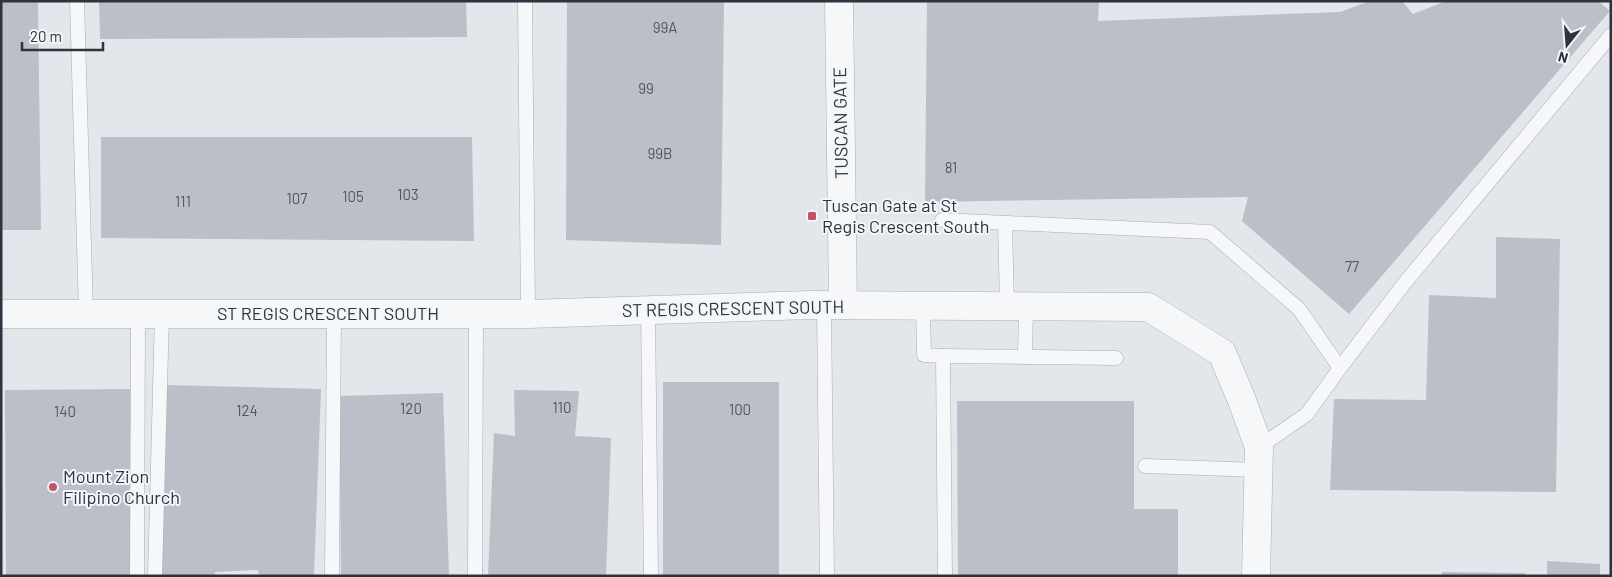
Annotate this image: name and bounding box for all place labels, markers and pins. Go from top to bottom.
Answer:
place label: Tuscan Gate at St Regis Crescent South [822,194,990,237]
marker: Tuscan Gate at St Regis Crescent South [806,210,818,222]
place label: Mount Zion Filipino Church [63,465,180,508]
marker: Mount Zion Filipino Church [47,481,59,493]

